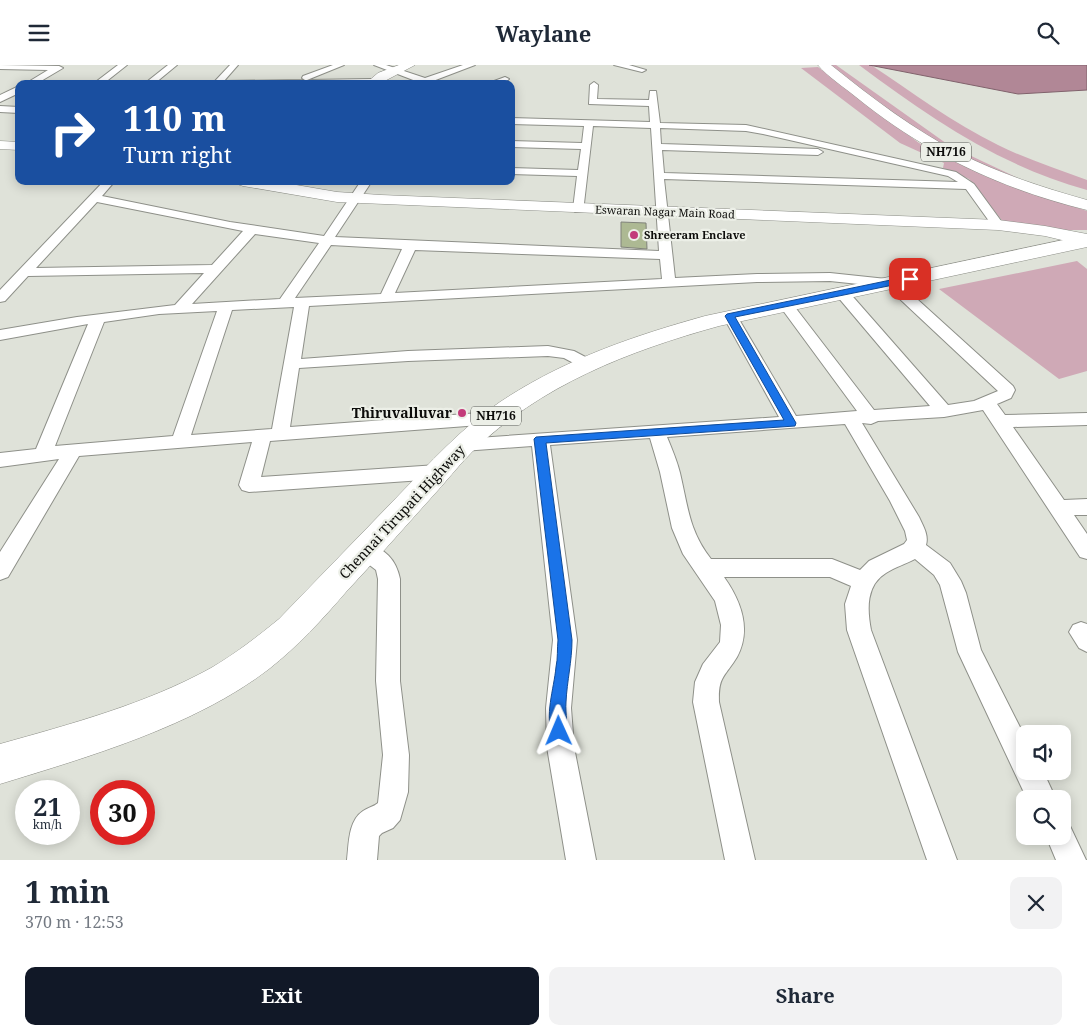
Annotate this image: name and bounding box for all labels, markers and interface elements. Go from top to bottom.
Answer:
text: Waylane [496,18,591,48]
icon: menu [25,19,53,47]
icon: search [1034,19,1062,47]
text: 110 m [123,94,226,141]
icon: right [40,100,105,165]
text: Turn right [123,139,232,169]
road number: NH716 [921,142,971,161]
street label: Eswaran Nagar Main Road [595,202,735,221]
place label: Shreeram Enclave [644,227,746,242]
marker: Shreeram Enclave [628,229,640,241]
pin [889,258,931,300]
icon: arrive [896,265,924,293]
place label: Thiruvalluvar [352,403,453,422]
marker: Thiruvalluvar [456,407,468,419]
road number: NH716 [471,407,521,426]
street label: Chennai Tirupati Highway [334,441,469,583]
position arrow [532,704,584,756]
map controls [1016,725,1071,845]
button: sound [1016,725,1071,780]
speed limit sign: 30 [90,780,155,845]
text: 21 [33,789,62,823]
button: search [1016,790,1071,845]
text: km/h [33,816,62,833]
text: 1 min [25,871,110,912]
button: close [1010,877,1062,929]
text: 370 m · 12:53 [25,911,124,933]
button: Exit [25,967,539,1025]
button: Share [549,967,1062,1025]

